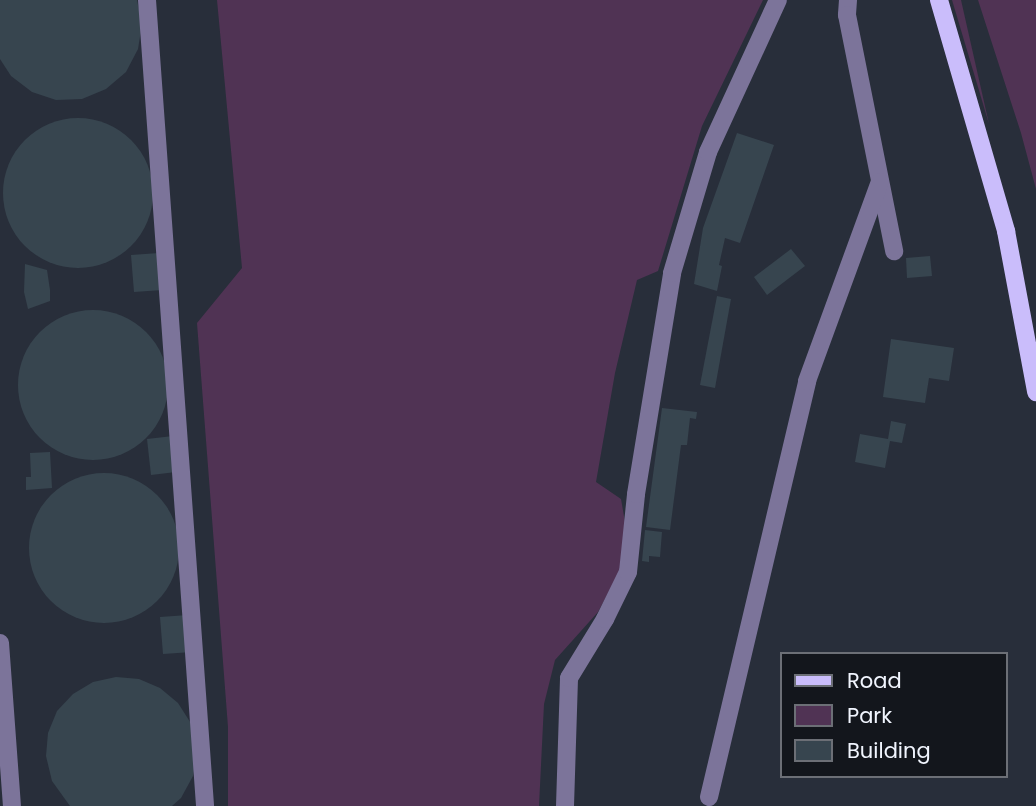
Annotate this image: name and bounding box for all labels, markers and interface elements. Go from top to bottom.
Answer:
legend [780,652,1008,778]
text: Road [847,666,902,695]
text: Park [847,701,892,730]
text: Building [847,736,931,765]

